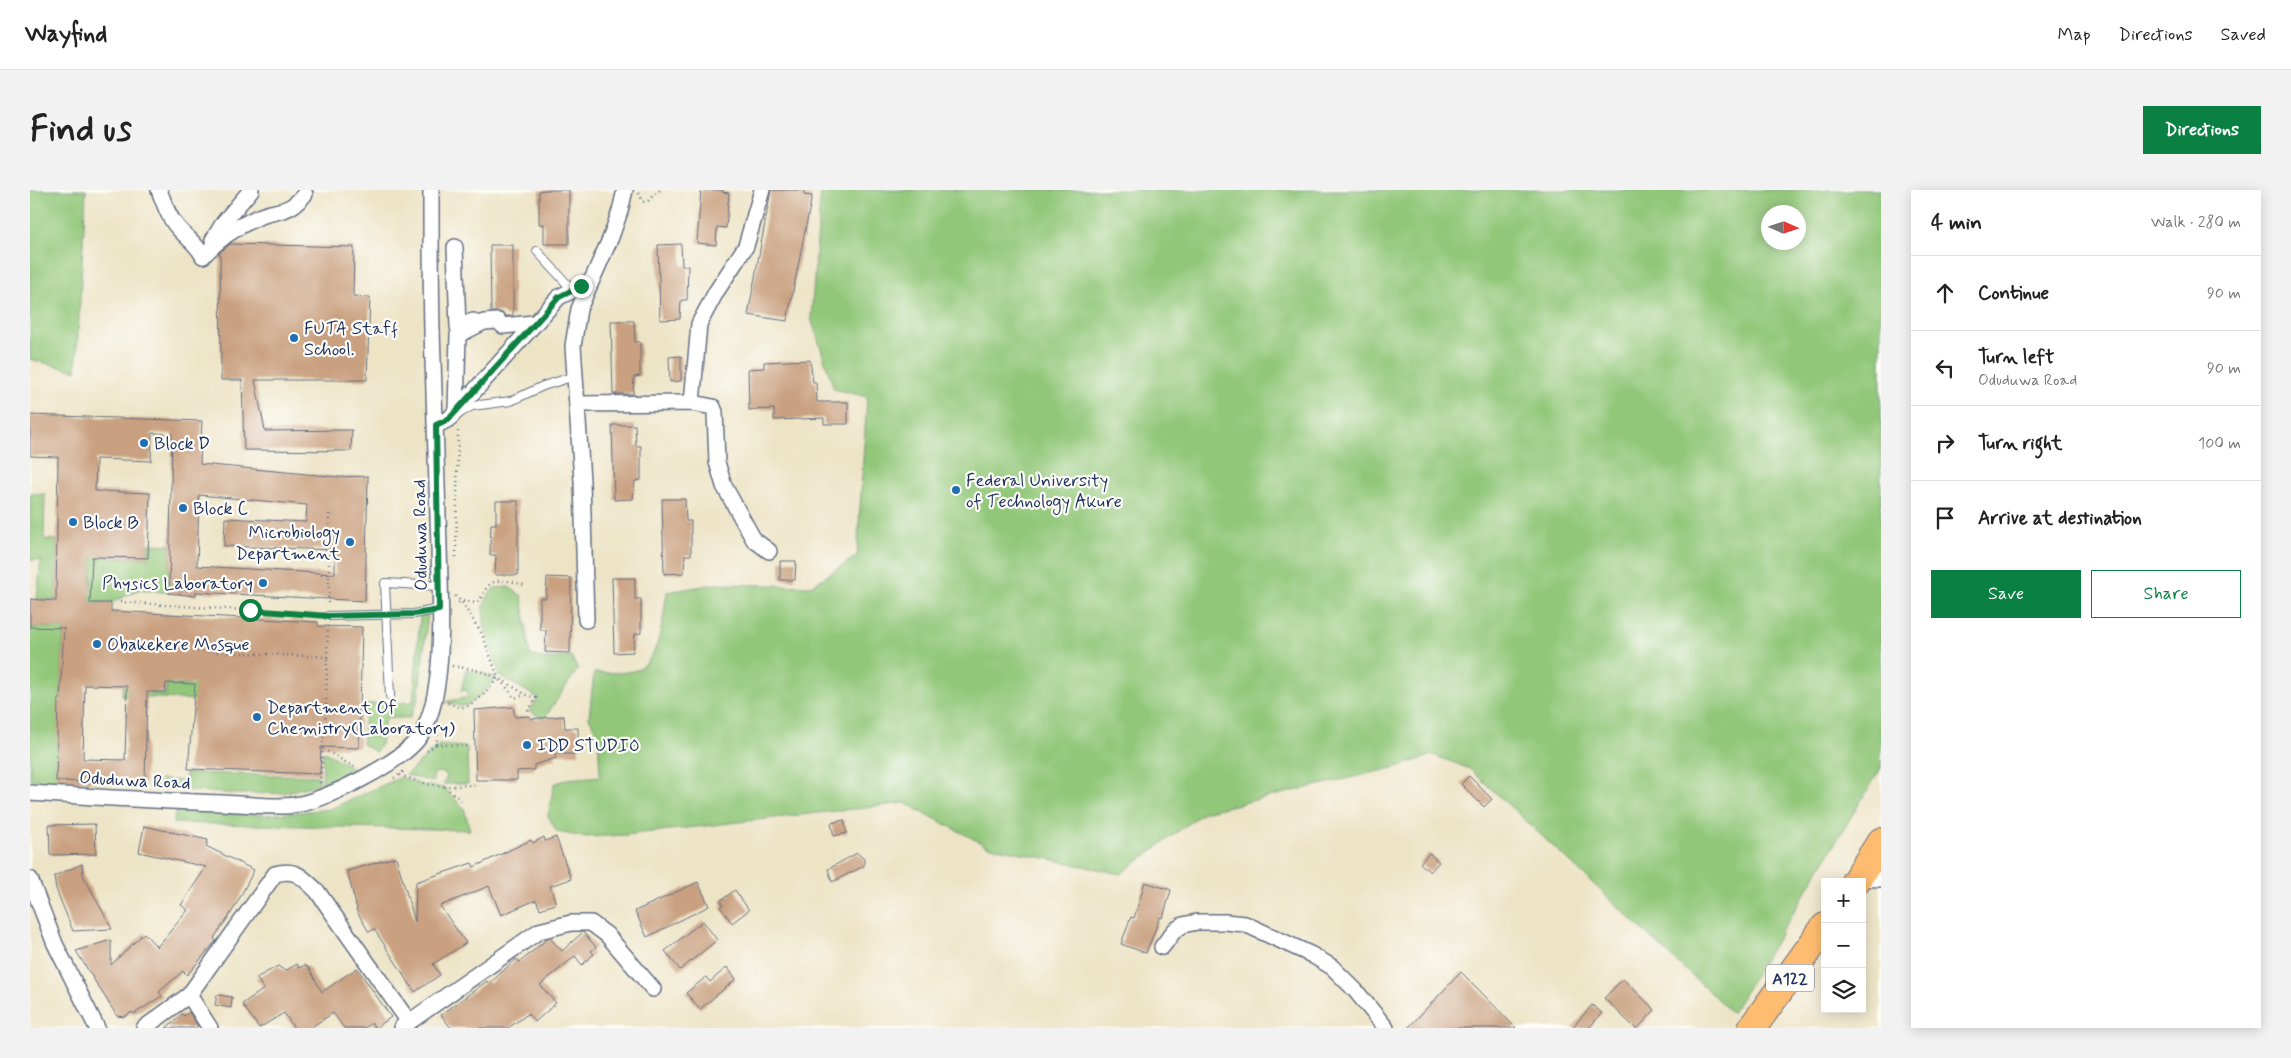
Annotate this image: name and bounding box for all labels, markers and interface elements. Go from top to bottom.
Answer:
text: Wayfind [25,19,107,50]
text: Map [2058,23,2091,47]
text: Directions [2119,23,2193,47]
text: Saved [2221,23,2266,47]
button: Directions [2143,106,2261,154]
text: Find us [30,107,132,153]
north arrow [1761,205,1806,250]
text: 4 min [1931,209,1982,237]
text: Walk · 280 m [2151,212,2241,233]
route end [570,275,593,298]
icon: ahead [1931,279,1959,307]
text: Continue [1978,281,2049,306]
text: 90 m [2207,283,2241,304]
place label: FUTA Staff School. [304,317,398,362]
marker: FUTA Staff School. [288,332,300,344]
text: Turn left [1978,345,2054,370]
icon: left [1931,354,1959,382]
text: 90 m [2207,358,2241,379]
text: Oduduwa Road [1978,370,2077,391]
icon: right [1931,429,1959,457]
text: Turn right [1978,431,2062,456]
place label: Block D [154,432,210,456]
text: 100 m [2198,433,2241,454]
marker: Block D [138,437,150,449]
place label: Federal University of Technology Akure [966,469,1122,515]
street label: Oduduwa Road [408,479,434,591]
marker: Federal University of Technology Akure [950,484,962,496]
place label: Block C [193,497,248,521]
marker: Block C [177,502,189,514]
icon: arrive [1931,504,1959,532]
text: Arrive at destination [1978,506,2142,531]
place label: Block B [83,511,139,535]
marker: Block B [67,516,79,528]
place label: Microbiology Department [235,521,340,566]
marker: Microbiology Department [344,536,356,548]
button: Save [1931,570,2081,618]
button: Share [2091,570,2241,618]
place label: Physics Laboratory [102,572,253,596]
marker: Physics Laboratory [257,577,269,589]
route start [239,599,262,622]
place label: Obakekere Mosque [107,633,250,657]
marker: Obakekere Mosque [91,638,103,650]
place label: Department Of Chemistry(Laboratory) [267,696,455,741]
marker: Department Of Chemistry(Laboratory) [251,711,263,723]
place label: IDD STUDIO [537,734,640,758]
marker: IDD STUDIO [521,739,533,751]
street label: Oduduwa Road [79,766,191,796]
map controls [1821,878,1866,1013]
button: + [1821,878,1866,923]
button: − [1821,923,1866,968]
road number: A122 [1766,964,1814,991]
button: layers [1821,968,1866,1013]

